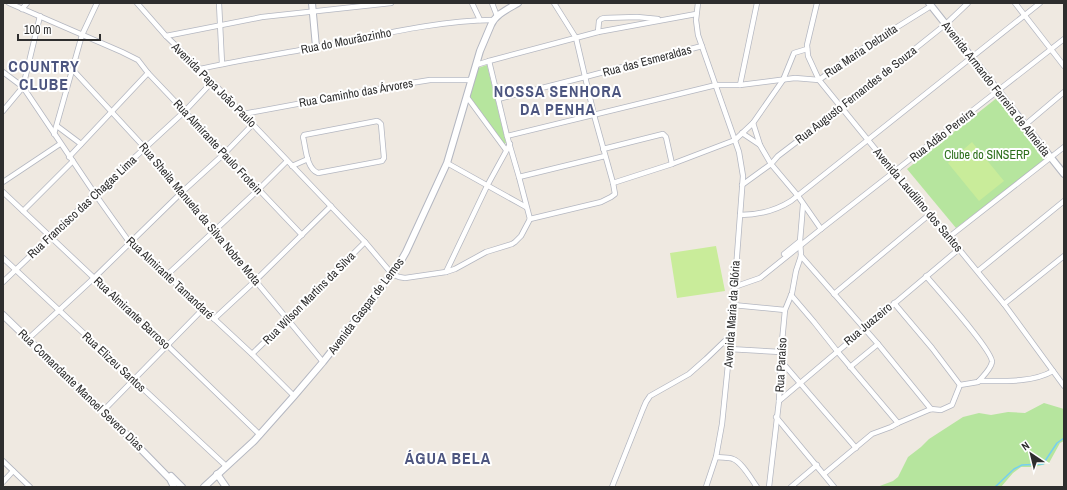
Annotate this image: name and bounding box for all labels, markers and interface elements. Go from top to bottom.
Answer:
scale bar [18,16,100,42]
street label: Avenida Armando Ferreira de Almeida [938,17,1054,160]
street label: Rua Maria Delzuita [821,20,901,81]
text: 100 m [24,22,51,38]
street label: Rua do Mourãozinho [299,24,393,58]
street label: Avenida Papa João Paulo [167,38,260,131]
street label: Rua das Esmeraldas [601,41,693,81]
street label: Rua Augusto Fernandes de Souza [792,42,920,147]
district label: COUNTRY CLUBE [8,55,80,95]
street label: Rua Caminho das Árvores [298,75,414,111]
district label: NOSSA SENHORA DA PENHA [494,80,622,120]
street label: Rua Almirante Paulo Frotein [170,96,266,198]
street label: Rua Adão Pereira [906,104,978,165]
street label: Rua Sheila Manuela da Silva Nobre Mota [136,139,265,289]
street label: Avenida Laudilino dos Santos [869,144,966,255]
park label: Clube do SINSERP [944,147,1030,163]
street label: Rua Francisco das Chagas Lima [24,152,140,262]
street label: Rua Almirante Tamandaré [123,233,217,323]
street label: Rua Wilson Martins da Silva [259,248,359,348]
street label: Avenida Gaspar de Lemos [324,254,408,358]
street label: Avenida Maria da Glória [720,260,744,369]
street label: Rua Almirante Barroso [90,273,174,353]
street label: Rua Juazeiro [840,299,896,349]
street label: Rua Comandante Manoel Severo Dias [15,326,147,455]
street label: Rua Elizeu Santos [79,328,149,396]
street label: Rua Paraíso [772,337,790,393]
north arrow [1011,434,1051,474]
text: N [1019,438,1032,453]
district label: ÁGUA BELA [405,447,491,469]

